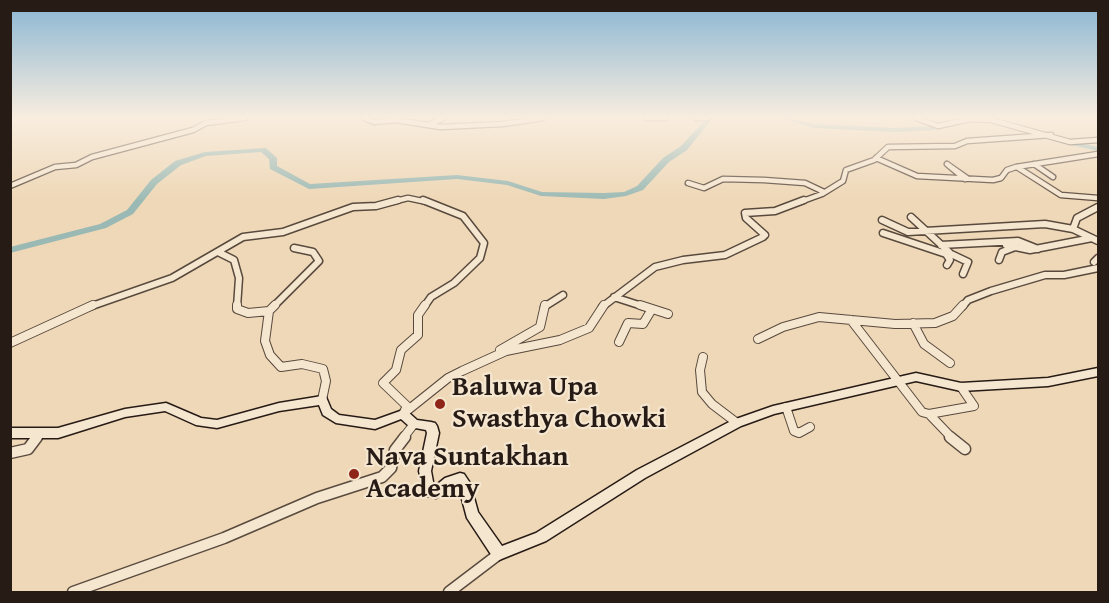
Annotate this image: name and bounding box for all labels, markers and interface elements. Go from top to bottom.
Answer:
place label: Baluwa Upa Swasthya Chowki [452,371,666,437]
marker: Baluwa Upa Swasthya Chowki [433,397,447,411]
place label: Nava Suntakhan Academy [366,441,569,507]
marker: Nava Suntakhan Academy [347,467,361,481]

